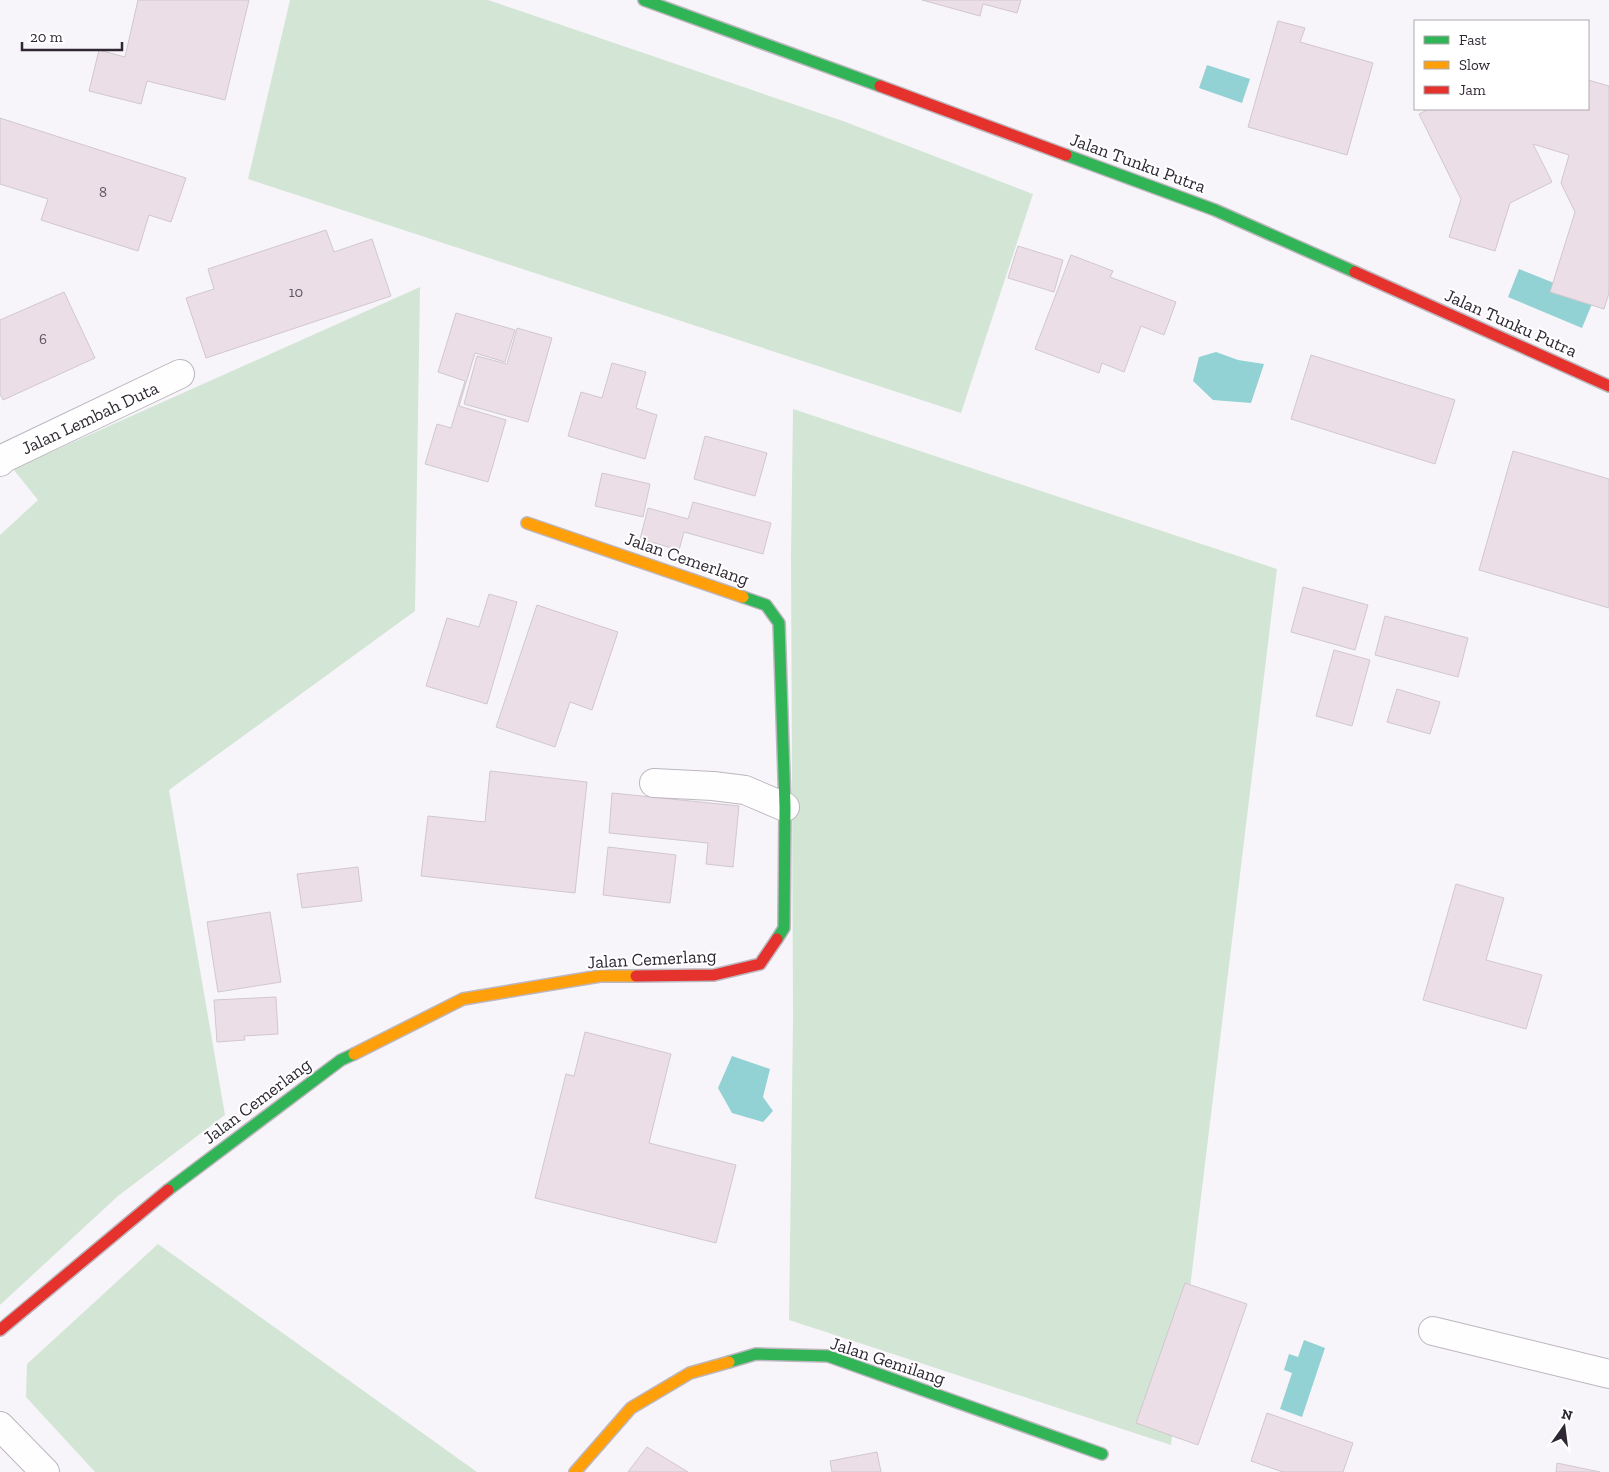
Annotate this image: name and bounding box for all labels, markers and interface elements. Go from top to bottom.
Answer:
scale bar [22,20,122,52]
legend [1414,20,1589,110]
text: 20 m [30,28,63,46]
text: Fast [1459,31,1487,49]
text: Slow [1459,56,1491,74]
text: Jam [1459,81,1486,99]
street label: Jalan Tunku Putra [1067,128,1209,198]
house number: 8 [99,183,107,201]
house number: 10 [289,283,303,301]
street label: Jalan Tunku Putra [1441,284,1581,362]
house number: 6 [39,330,47,348]
street label: Jalan Lembah Duta [18,377,162,459]
street label: Jalan Cemerlang [622,528,752,591]
street label: Jalan Cemerlang [587,945,717,973]
street label: Jalan Cemerlang [199,1053,315,1149]
street label: Jalan Gemilang [828,1332,948,1390]
north arrow [1539,1402,1589,1452]
text: N [1560,1405,1575,1424]

